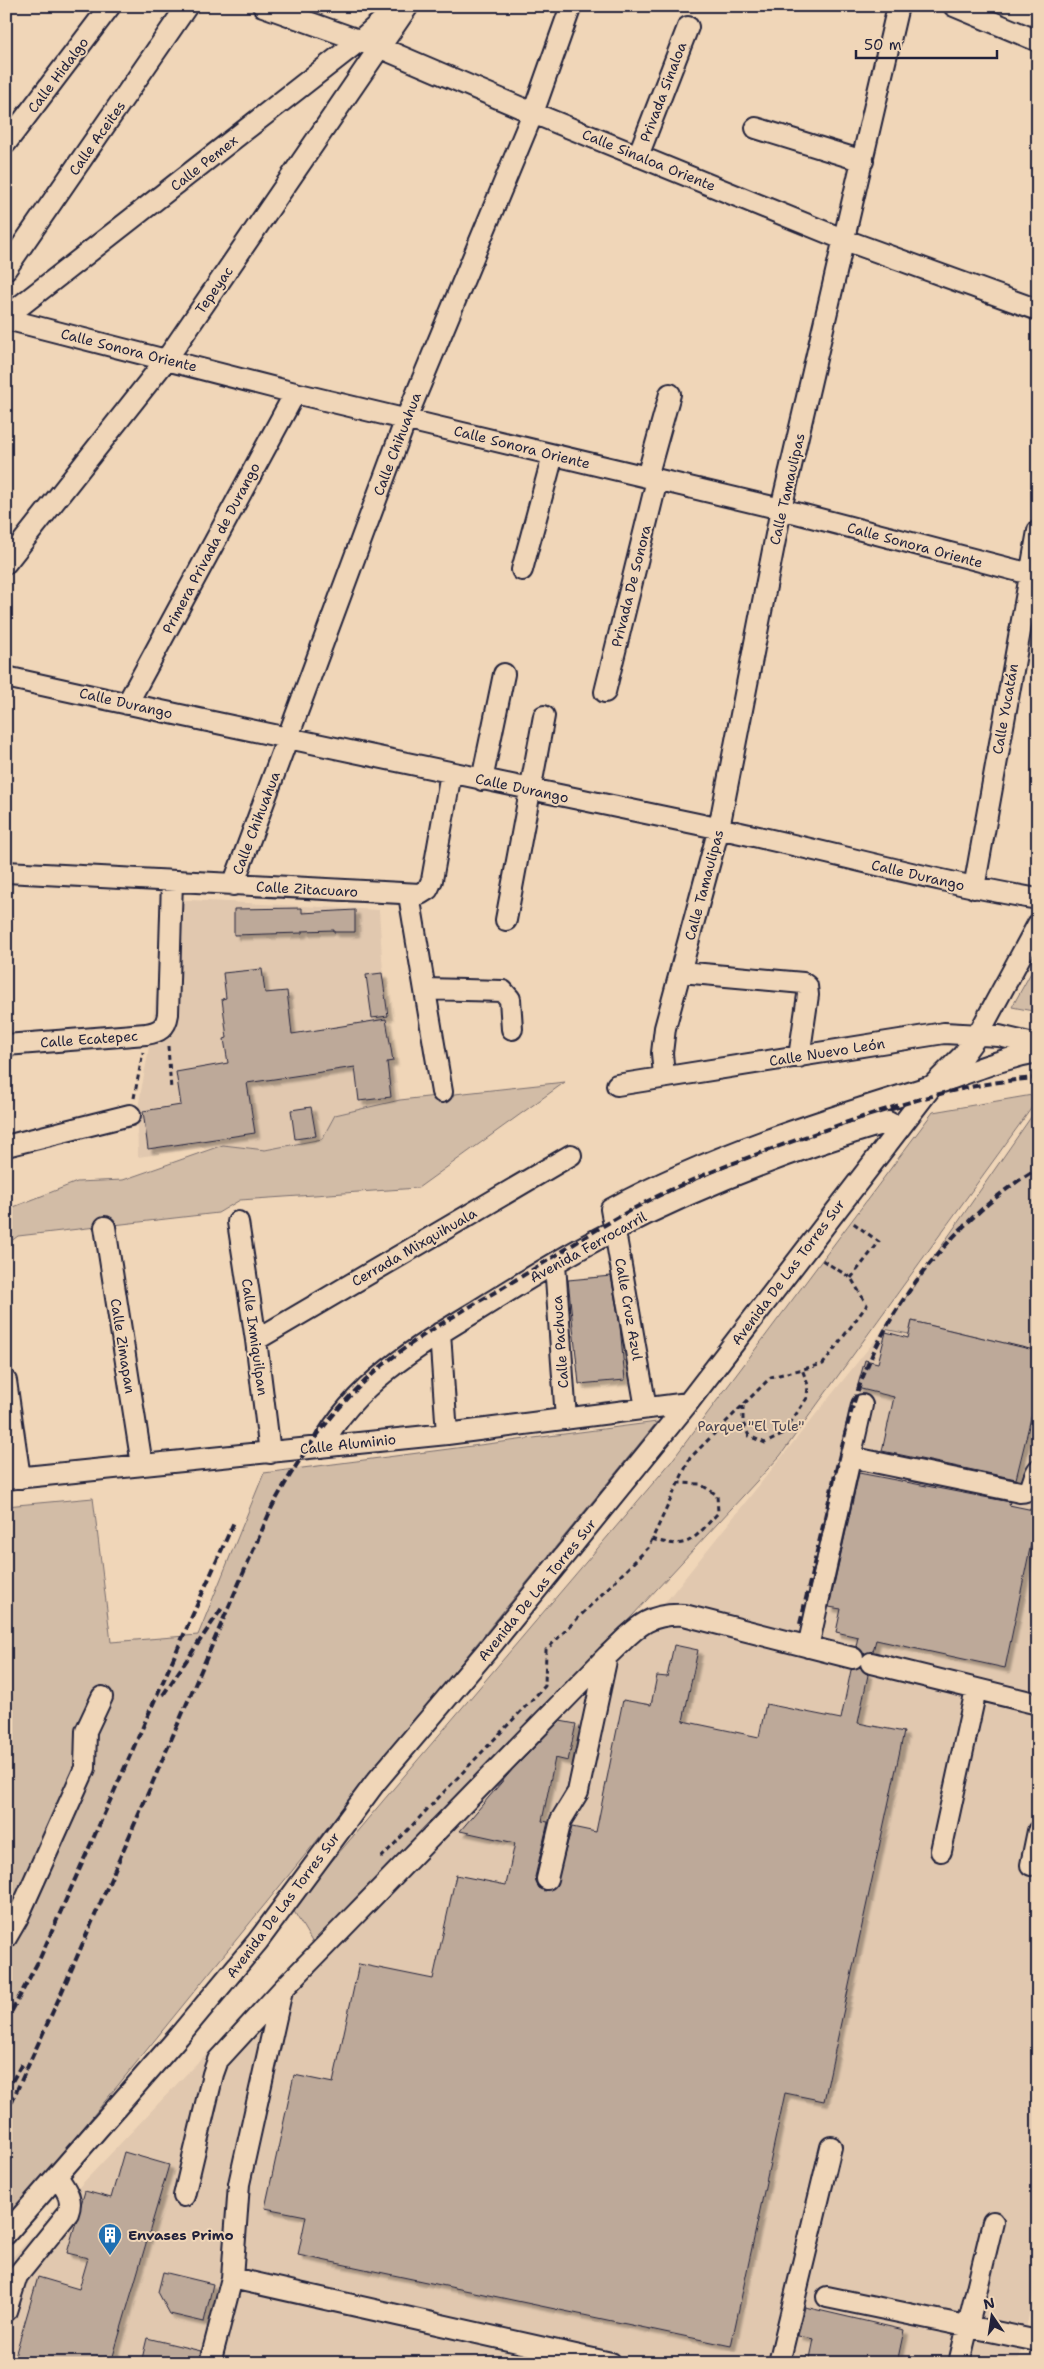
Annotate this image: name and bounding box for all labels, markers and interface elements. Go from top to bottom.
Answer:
scale bar [856,28,998,60]
street label: Calle Hidalgo [24,34,92,116]
text: 50 m [864,35,902,55]
street label: Privada Sinaloa [636,39,690,145]
street label: Calle Aceites [65,97,129,179]
street label: Calle Sinaloa Oriente [580,125,718,195]
street label: Calle Pemex [167,131,241,195]
street label: Tepeyac [191,263,237,317]
street label: Calle Sonora Oriente [59,324,199,376]
street label: Calle Chihuahua [369,390,425,498]
street label: Calle Sonora Oriente [452,421,592,473]
street label: Calle Tamaulipas [765,431,809,547]
street label: Primera Privada de Durango [158,459,264,637]
street label: Calle Sonora Oriente [845,518,985,572]
street label: Privada De Sonora [607,523,655,649]
street label: Calle Yucatán [988,662,1022,756]
street label: Calle Durango [78,684,174,722]
street label: Calle Chihuahua [228,769,284,877]
street label: Calle Durango [474,769,570,807]
street label: Calle Tamaulipas [681,828,727,942]
street label: Calle Durango [870,856,966,894]
street label: Calle Zitacuaro [256,877,358,901]
street label: Calle Ecatepec [39,1027,139,1051]
street label: Calle Nuevo León [768,1034,887,1070]
street label: Avenida De Las Torres Sur [727,1195,849,1349]
street label: Cerrada Mixquihuala [348,1204,480,1290]
street label: Avenida Ferrocarril [526,1207,650,1287]
street label: Calle Cruz Azul [611,1256,647,1362]
street label: Calle Ixmiquilpan [238,1277,272,1397]
street label: Calle Pachuca [548,1295,572,1389]
street label: Calle Zimapan [107,1297,139,1395]
park label: Parque "El Tule" [698,1417,804,1435]
street label: Calle Aluminio [299,1430,397,1458]
street label: Avenida De Las Torres Sur [474,1515,600,1665]
street label: Avenida De Las Torres Sur [222,1828,344,1982]
building icon: Envases Primo [97,2222,123,2256]
place label: Envases Primo [128,2226,234,2244]
north arrow [966,2292,1016,2342]
text: N [982,2293,997,2313]

